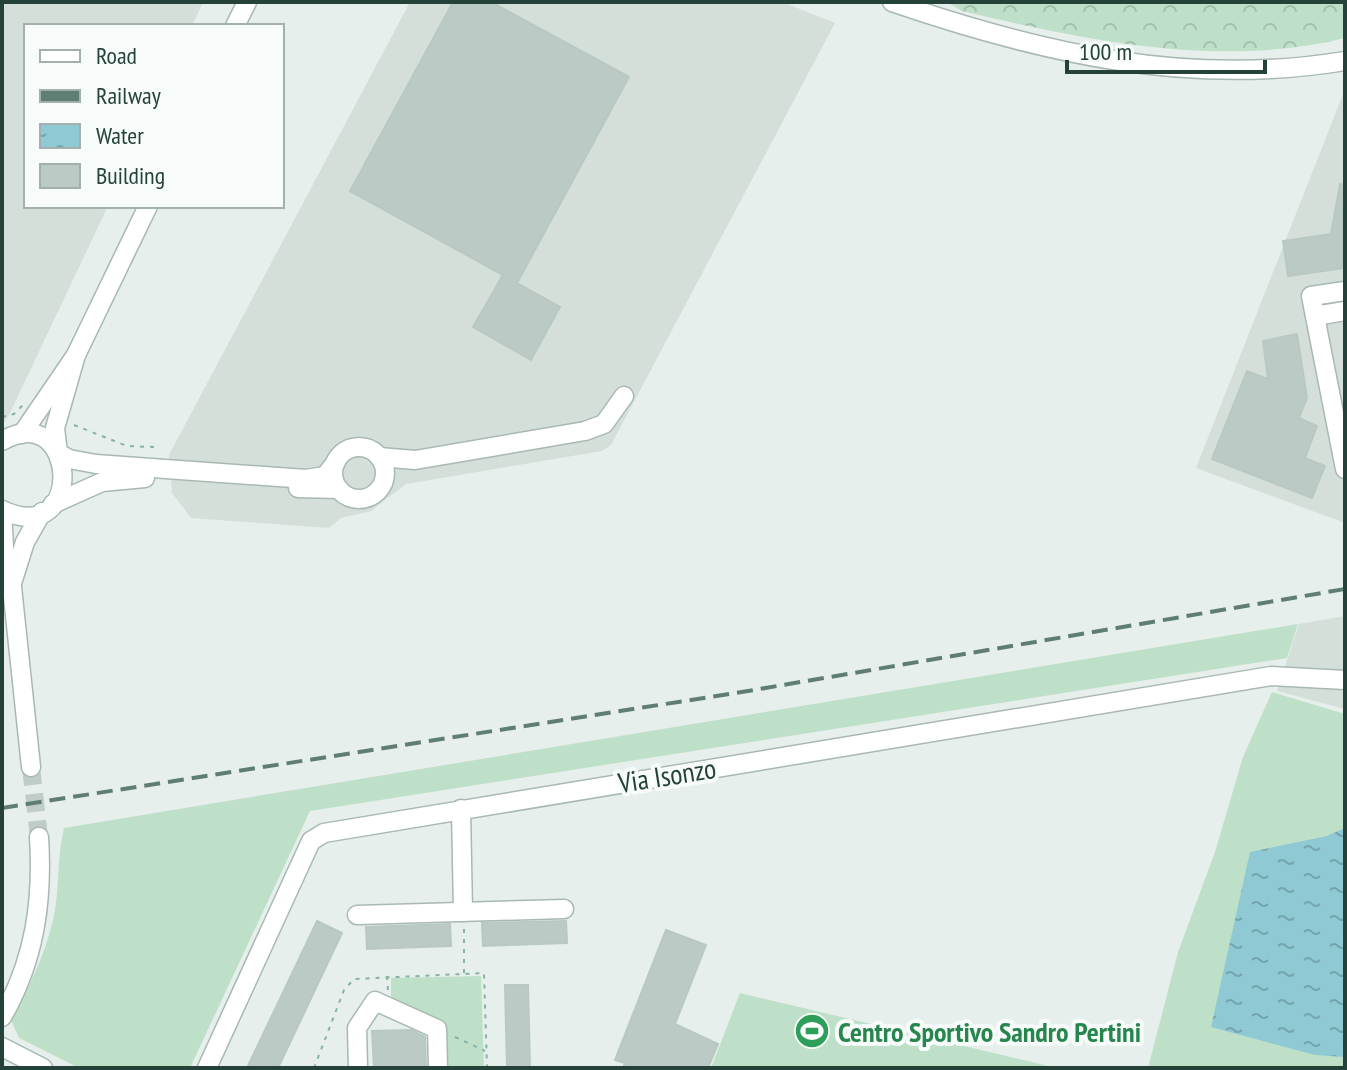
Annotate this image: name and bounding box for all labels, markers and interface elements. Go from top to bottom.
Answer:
legend [24,24,284,208]
scale bar [1067,24,1265,74]
text: 100 m [1079,36,1132,67]
text: Road [96,40,137,71]
text: Railway [96,80,161,111]
text: Water [96,120,144,151]
text: Building [96,160,165,191]
street label: Via Isonzo [615,749,718,801]
sports icon: Centro Sportivo Sandro Pertini [793,1012,831,1050]
place label: Centro Sportivo Sandro Pertini [838,1013,1141,1050]

